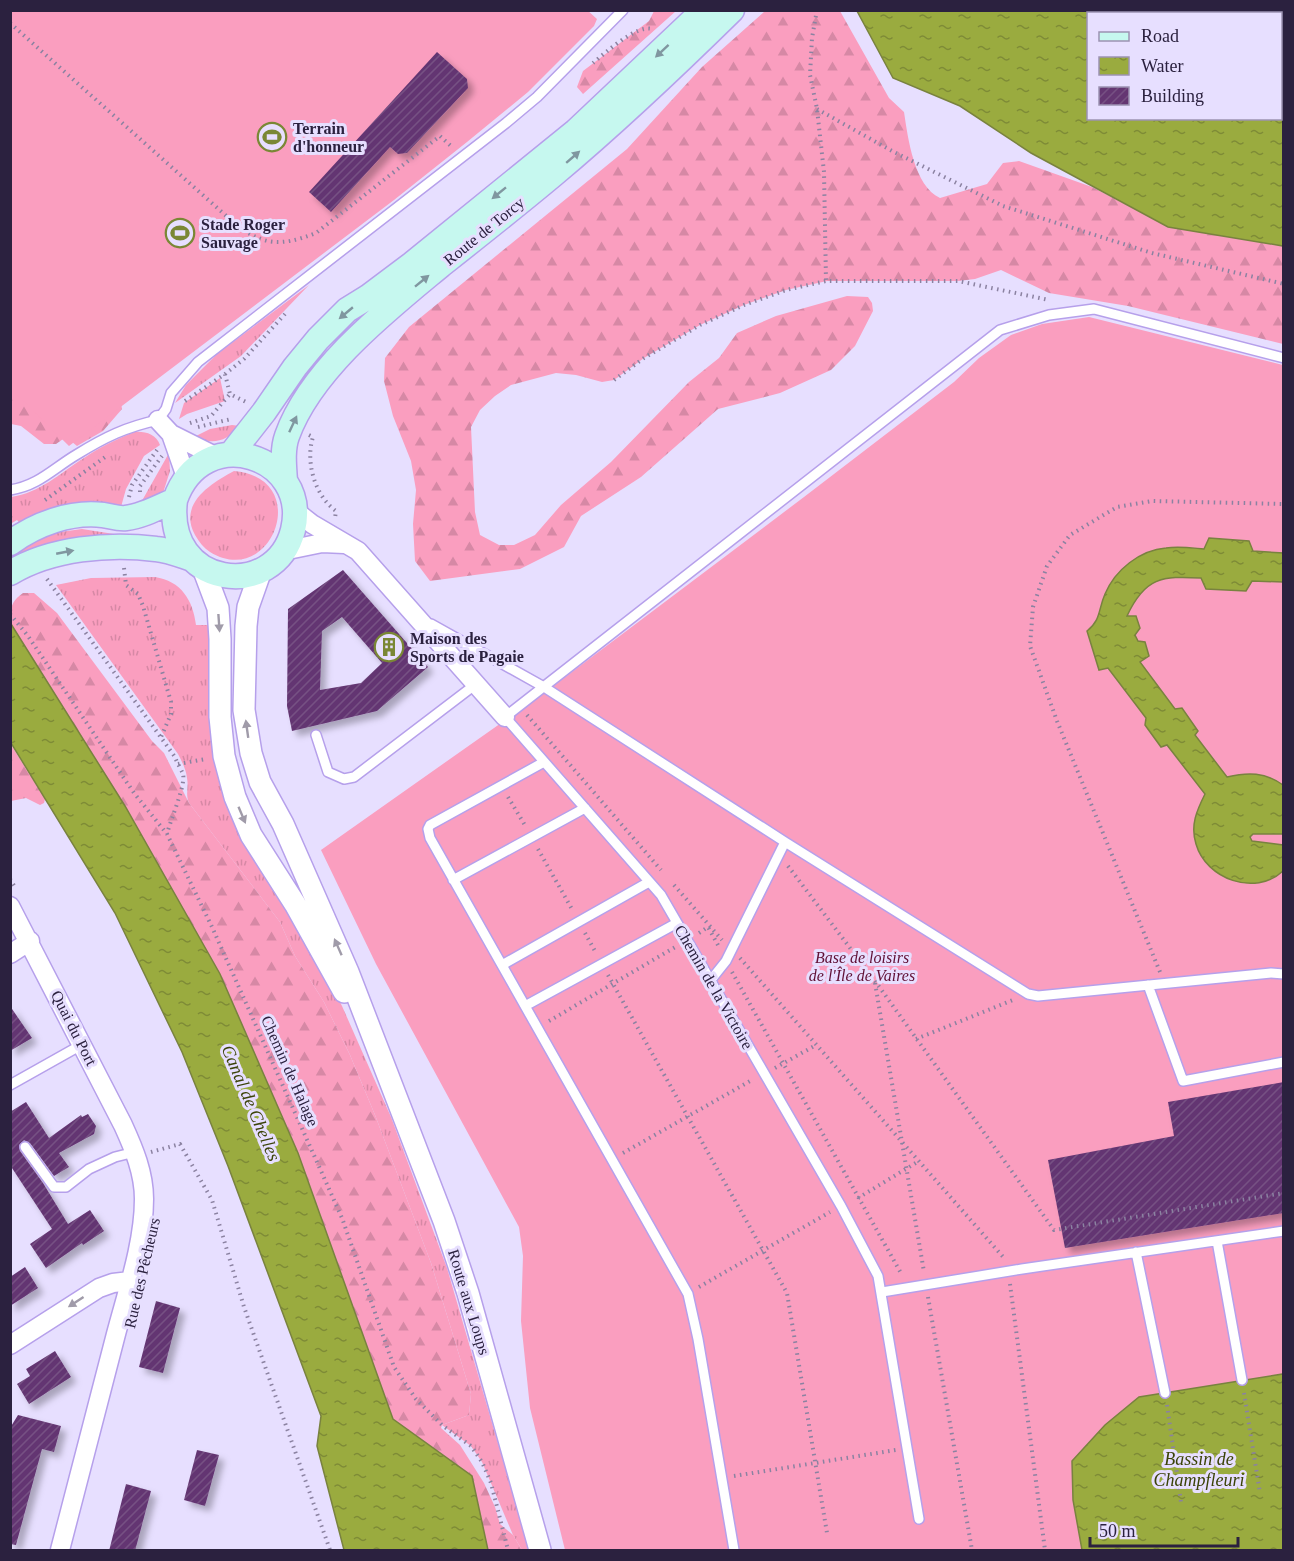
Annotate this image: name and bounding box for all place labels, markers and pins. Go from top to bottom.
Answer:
place label: Terrain d'honneur [293,120,364,155]
sports icon: Terrain d'honneur [256,121,288,153]
place label: Stade Roger Sauvage [201,216,285,252]
sports icon: Stade Roger Sauvage [164,217,196,249]
place label: Maison des Sports de Pagaie [410,630,524,666]
building icon: Maison des Sports de Pagaie [373,631,405,663]

